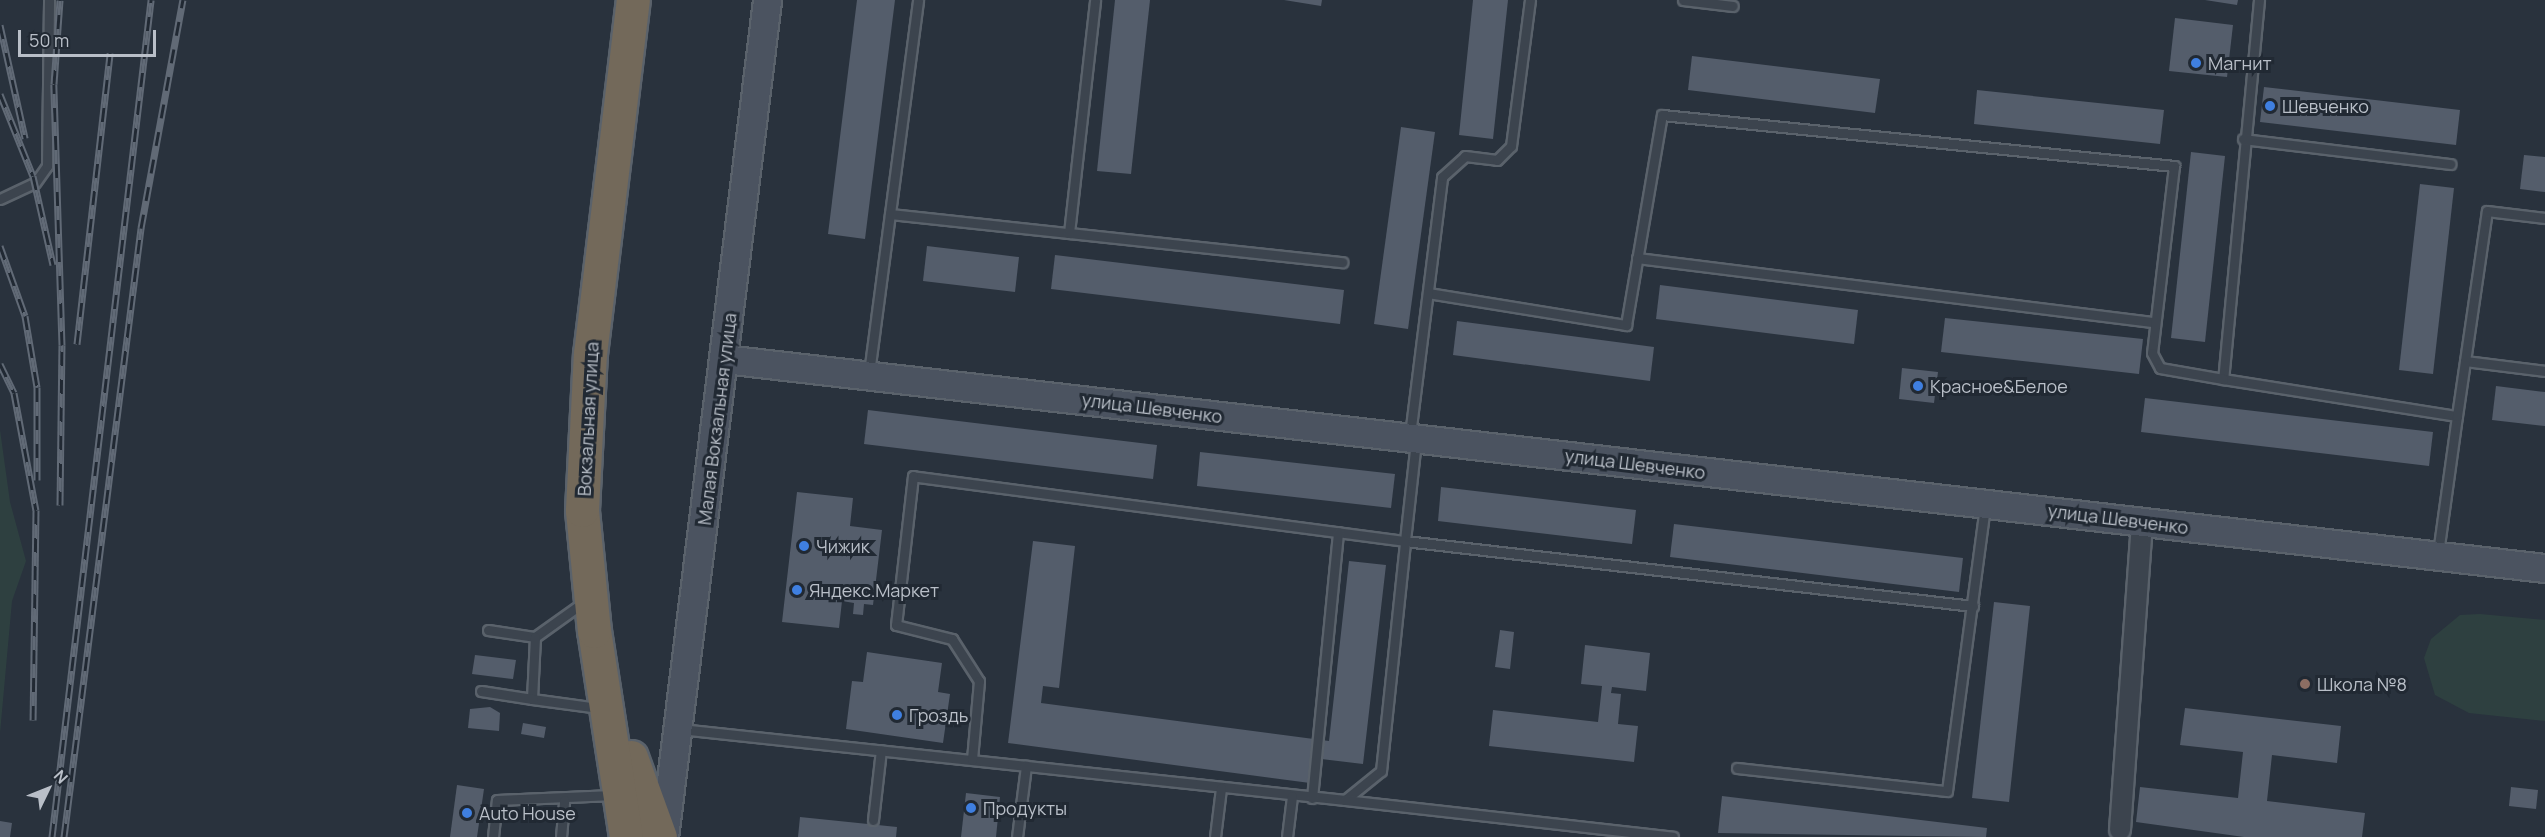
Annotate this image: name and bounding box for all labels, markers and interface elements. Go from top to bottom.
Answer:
scale bar [21,18,159,56]
text: 50 m [29,28,69,52]
place label: Магнит [2208,52,2271,74]
marker: Магнит [2189,56,2203,70]
place label: Шевченко [2282,95,2369,117]
marker: Шевченко [2263,99,2277,113]
street label: Малая Вокзальная улица [693,312,741,526]
street label: Вокзальная улица [573,341,603,497]
place label: Красное&Белое [1930,375,2068,397]
marker: Красное&Белое [1911,379,1925,393]
street label: улица Шевченко [1081,389,1223,427]
street label: улица Шевченко [1564,445,1706,483]
street label: улица Шевченко [2047,500,2189,538]
place label: Чижик [816,535,870,557]
marker: Чижик [797,539,811,553]
place label: Яндекс.Маркет [809,579,939,601]
marker: Яндекс.Маркет [790,583,804,597]
place label: Школа №8 [2317,673,2407,695]
marker: Школа №8 [2298,677,2312,691]
place label: Гроздь [909,704,968,726]
marker: Гроздь [890,708,904,722]
north arrow [18,759,78,819]
text: N [49,765,73,788]
place label: Продукты [983,797,1067,819]
marker: Продукты [964,801,978,815]
place label: Auto House [479,802,576,824]
marker: Auto House [460,806,474,820]

